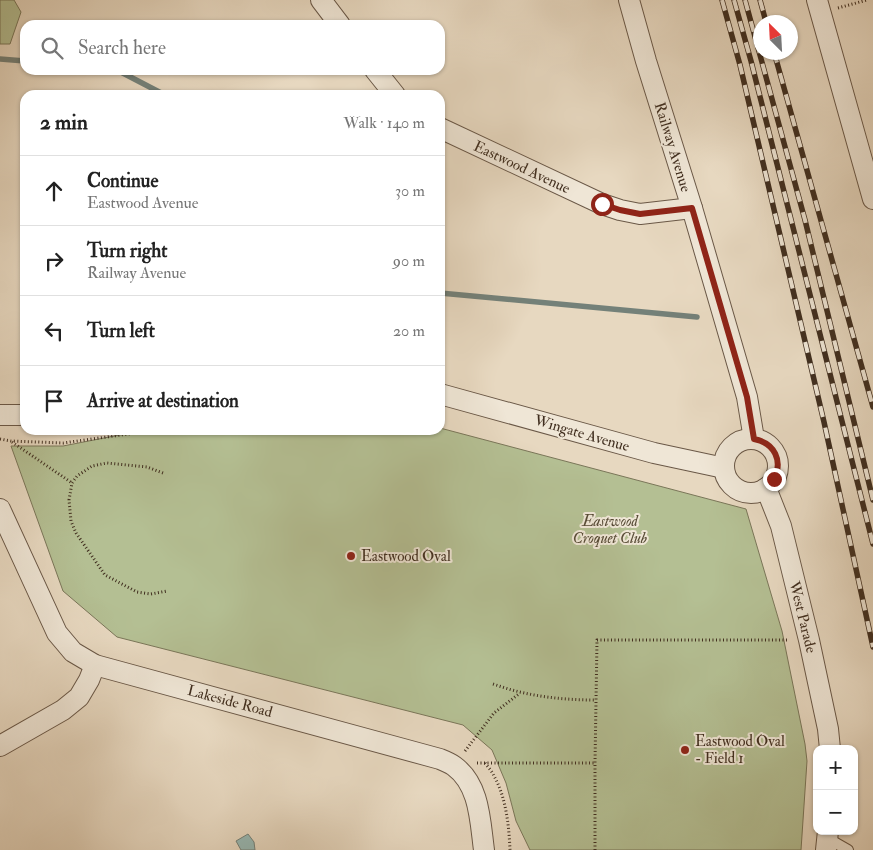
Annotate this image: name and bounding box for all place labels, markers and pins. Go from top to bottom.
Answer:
place label: Eastwood Oval [361,547,451,566]
marker: Eastwood Oval [345,550,357,562]
place label: Eastwood Oval - Field 1 [695,732,785,768]
marker: Eastwood Oval - Field 1 [679,744,691,756]

